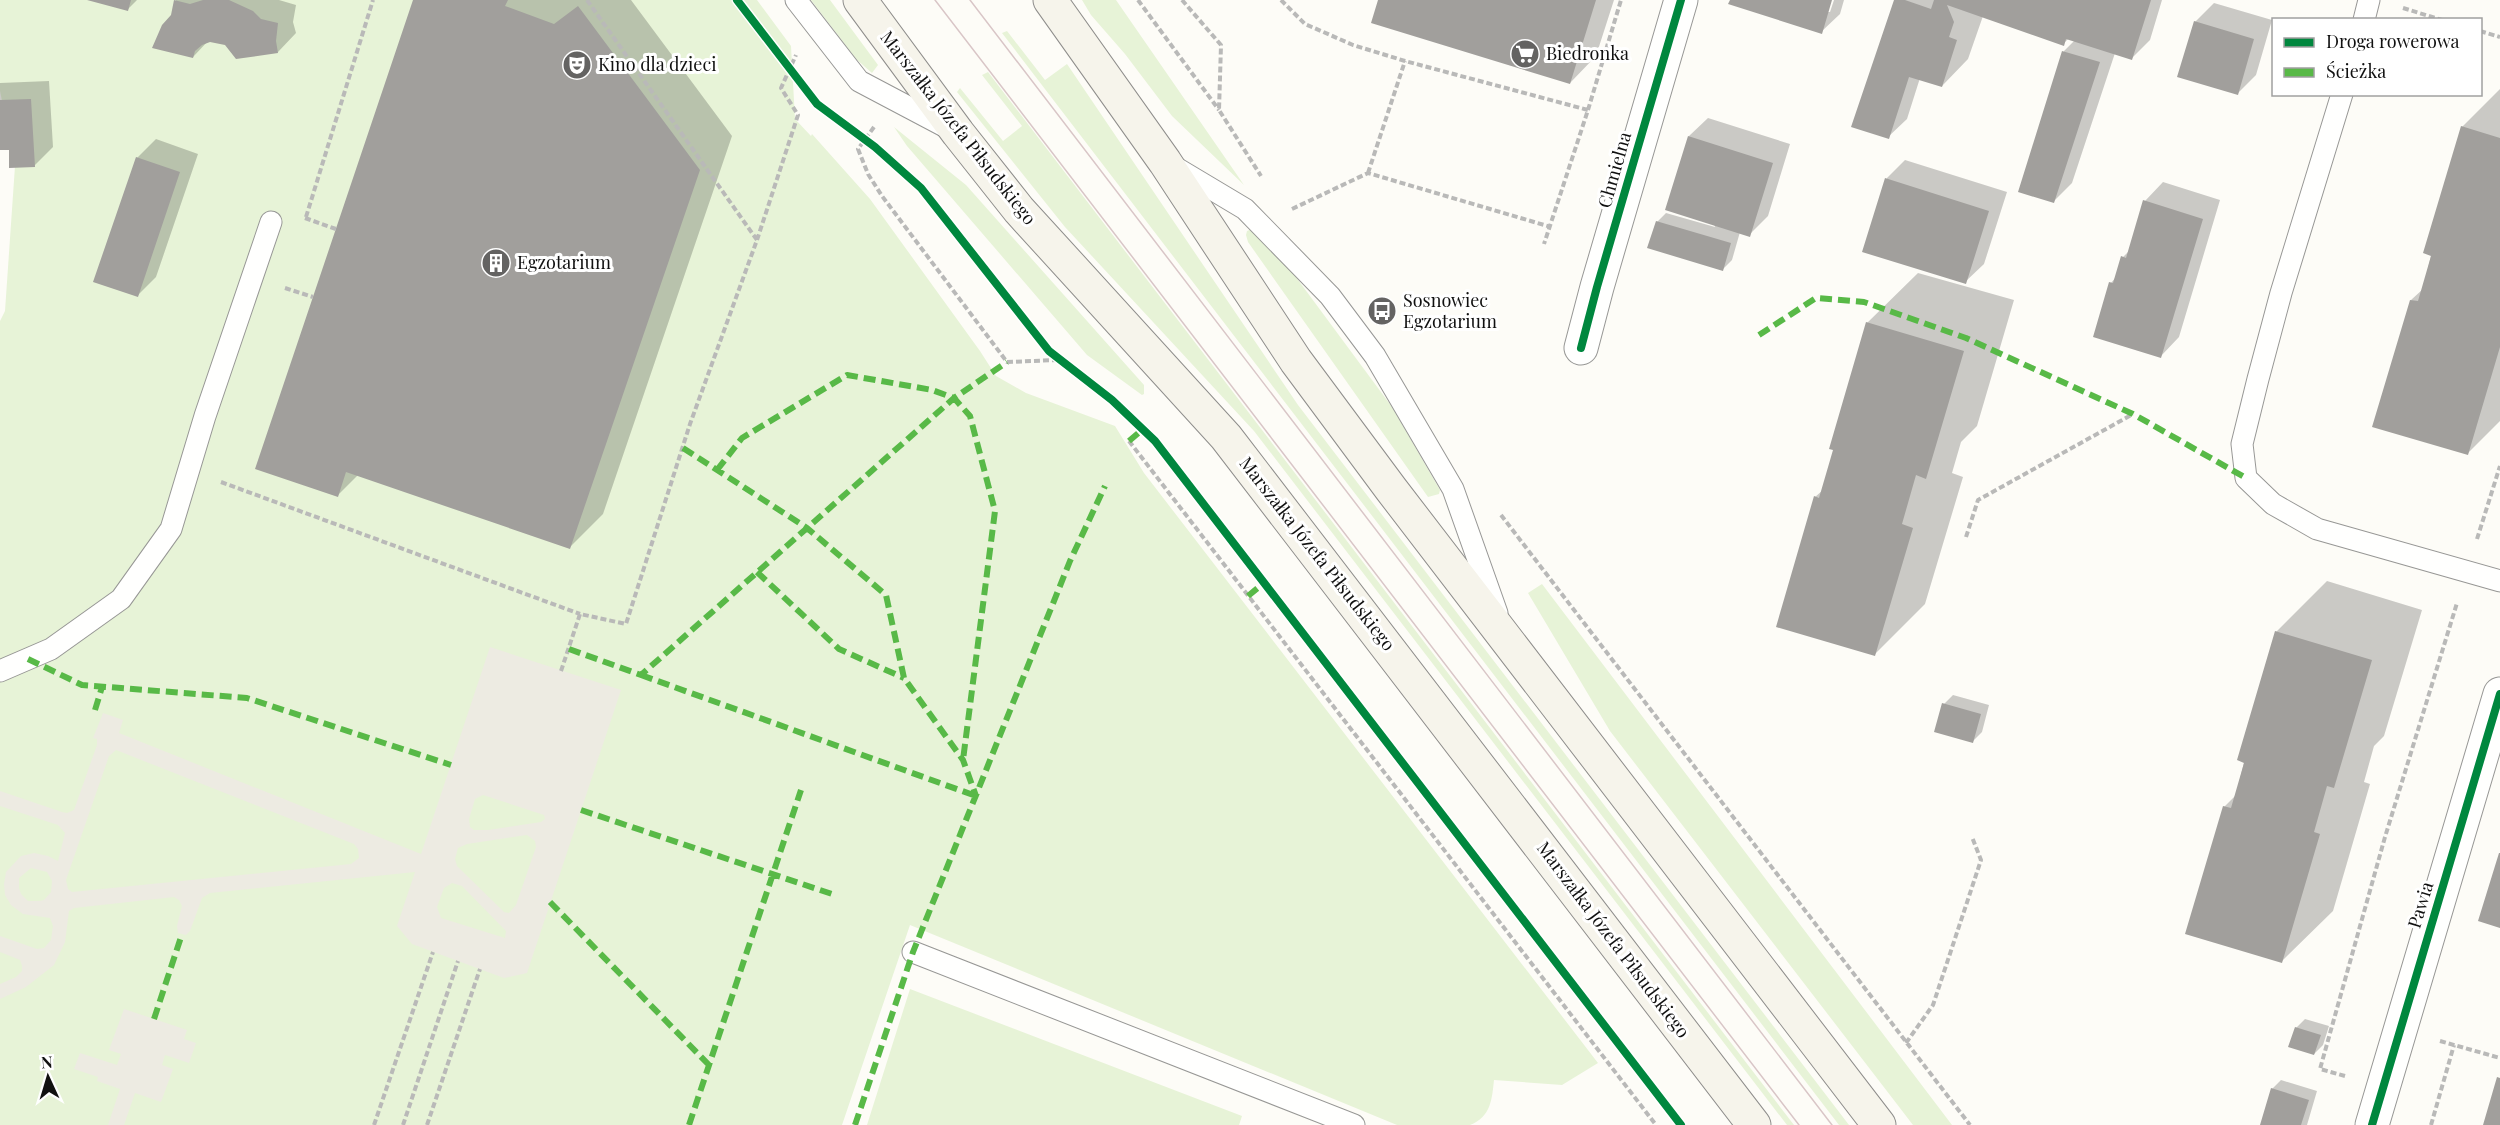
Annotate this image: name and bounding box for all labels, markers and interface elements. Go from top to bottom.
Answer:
legend [2272,18,2482,96]
street label: Marszałka Józefa Piłsudskiego [875,25,1042,229]
text: Droga rowerowa [2326,29,2459,53]
supermarket icon: Biedronka [1509,38,1541,70]
place label: Biedronka [1546,41,1629,65]
theatre icon: Kino dla dzieci [561,49,593,81]
place label: Kino dla dzieci [598,52,716,76]
text: Ścieżka [2326,59,2386,83]
street label: Chmielna [1592,129,1636,211]
building icon: Egzotarium [480,247,512,279]
place label: Egzotarium [517,250,611,274]
place label: Sosnowiec Egzotarium [1403,288,1497,333]
bus stop icon: Sosnowiec Egzotarium [1366,295,1398,327]
street label: Marszałka Józefa Piłsudskiego [1234,451,1401,655]
street label: Marszałka Józefa Piłsudskiego [1532,836,1696,1043]
street label: Pawia [2402,879,2438,931]
north arrow [18,1047,78,1107]
text: N [40,1051,54,1072]

